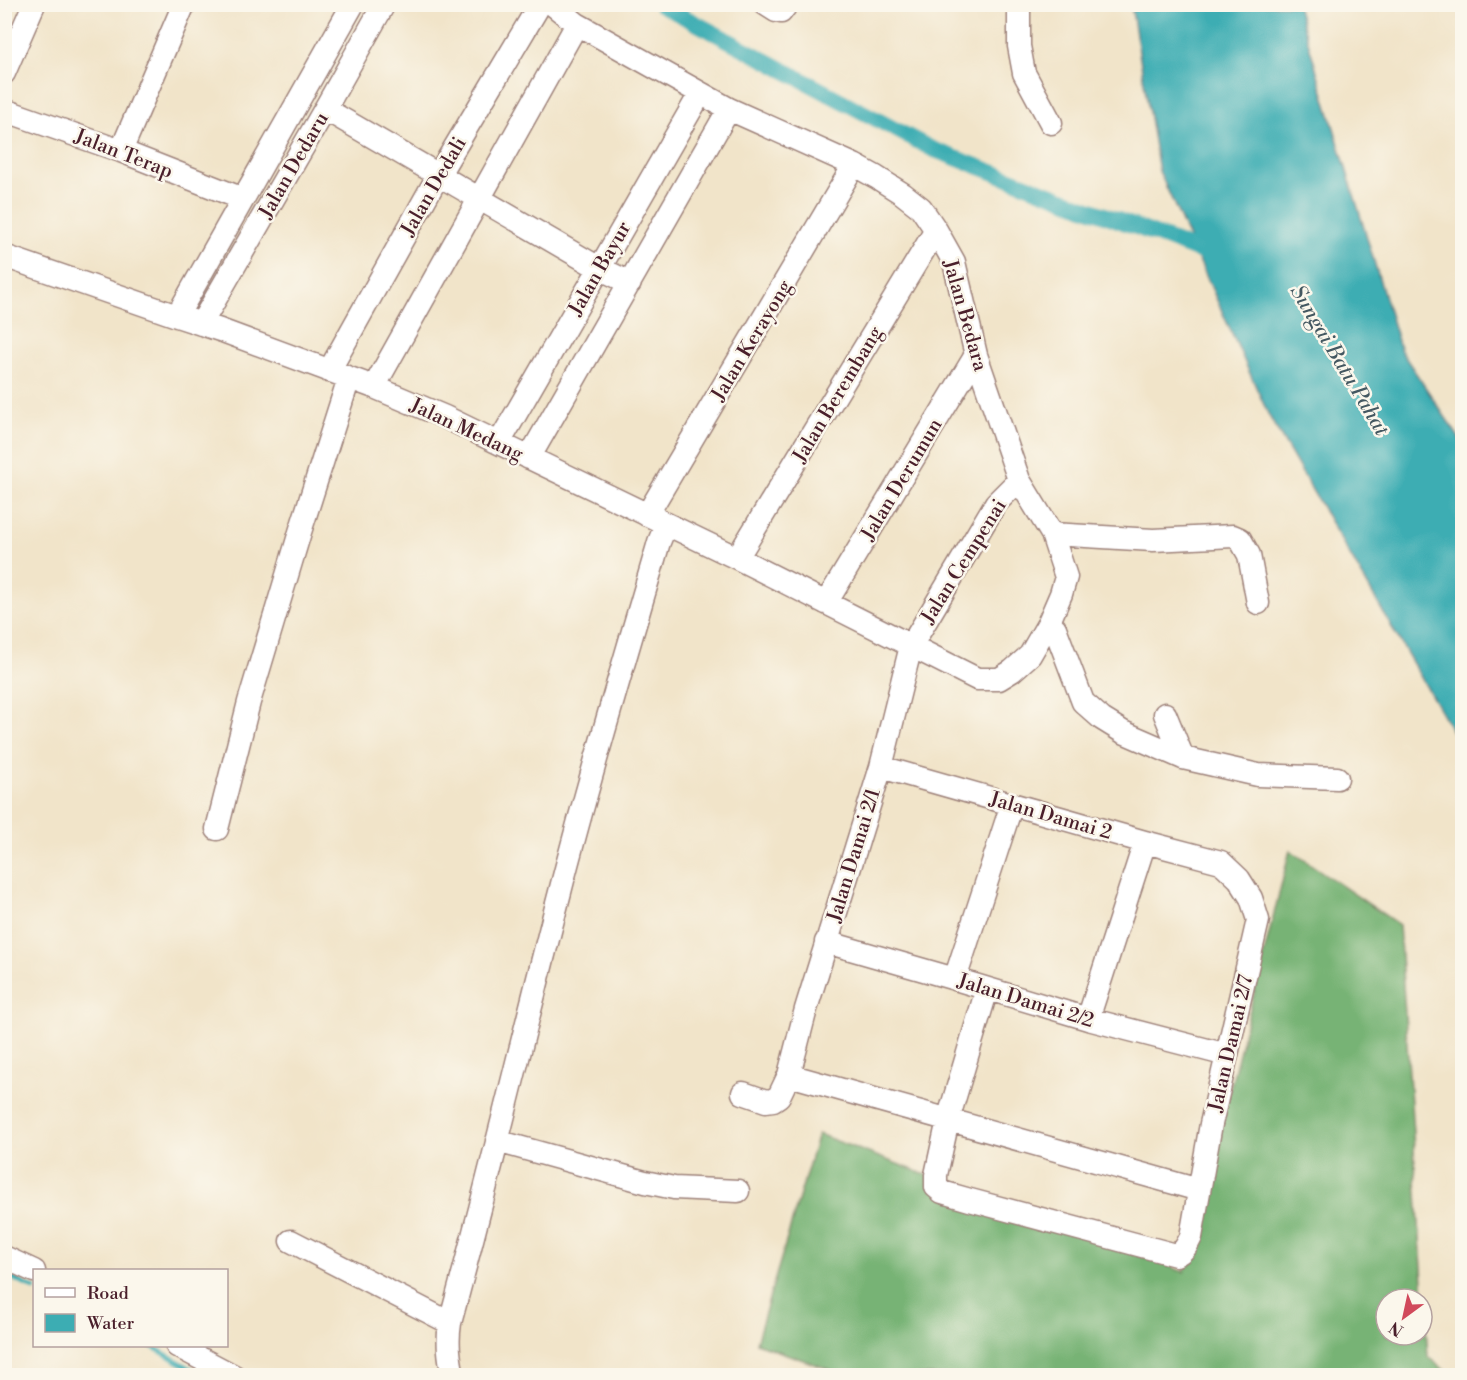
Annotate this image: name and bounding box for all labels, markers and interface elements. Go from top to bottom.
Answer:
street label: Jalan Dedaru [253,108,335,224]
street label: Jalan Terap [70,124,176,185]
street label: Jalan Dedali [395,132,473,242]
street label: Jalan Bayur [563,217,637,321]
street label: Jalan Bedara [936,256,993,375]
street label: Jalan Kerayong [706,275,799,407]
water label: Sungai Batu Pahat [1284,280,1395,442]
street label: Jalan Berembang [787,321,889,468]
street label: Jalan Medang [405,393,528,468]
street label: Jalan Derumun [856,414,949,546]
street label: Jalan Cempenai [915,495,1013,630]
street label: Jalan Damai 2/1 [822,785,887,926]
street label: Jalan Damai 2 [986,787,1115,846]
street label: Jalan Damai 2/2 [953,969,1097,1034]
street label: Jalan Damai 2/7 [1203,972,1259,1115]
legend [33,1269,228,1347]
text: Road [87,1282,130,1305]
north arrow [1374,1287,1434,1347]
text: Water [86,1312,135,1335]
text: N [1385,1317,1407,1341]

